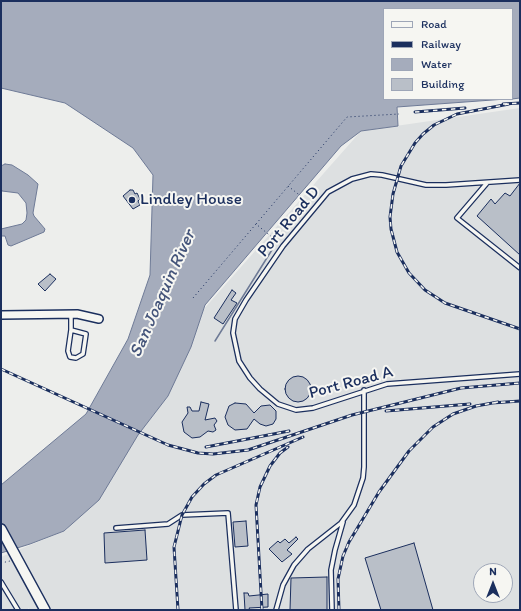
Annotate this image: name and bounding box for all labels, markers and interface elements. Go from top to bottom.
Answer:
legend [383,8,513,100]
text: Road [421,17,447,31]
text: Railway [421,37,461,51]
text: Water [421,57,452,71]
text: Building [421,77,464,91]
street label: Port Road D [253,182,325,262]
place label: Lindley House [140,190,242,210]
marker: Lindley House [127,195,137,205]
water label: San Joaquin River [125,227,201,361]
street label: Port Road A [307,362,395,404]
north arrow [473,563,513,603]
text: N [489,565,497,578]

